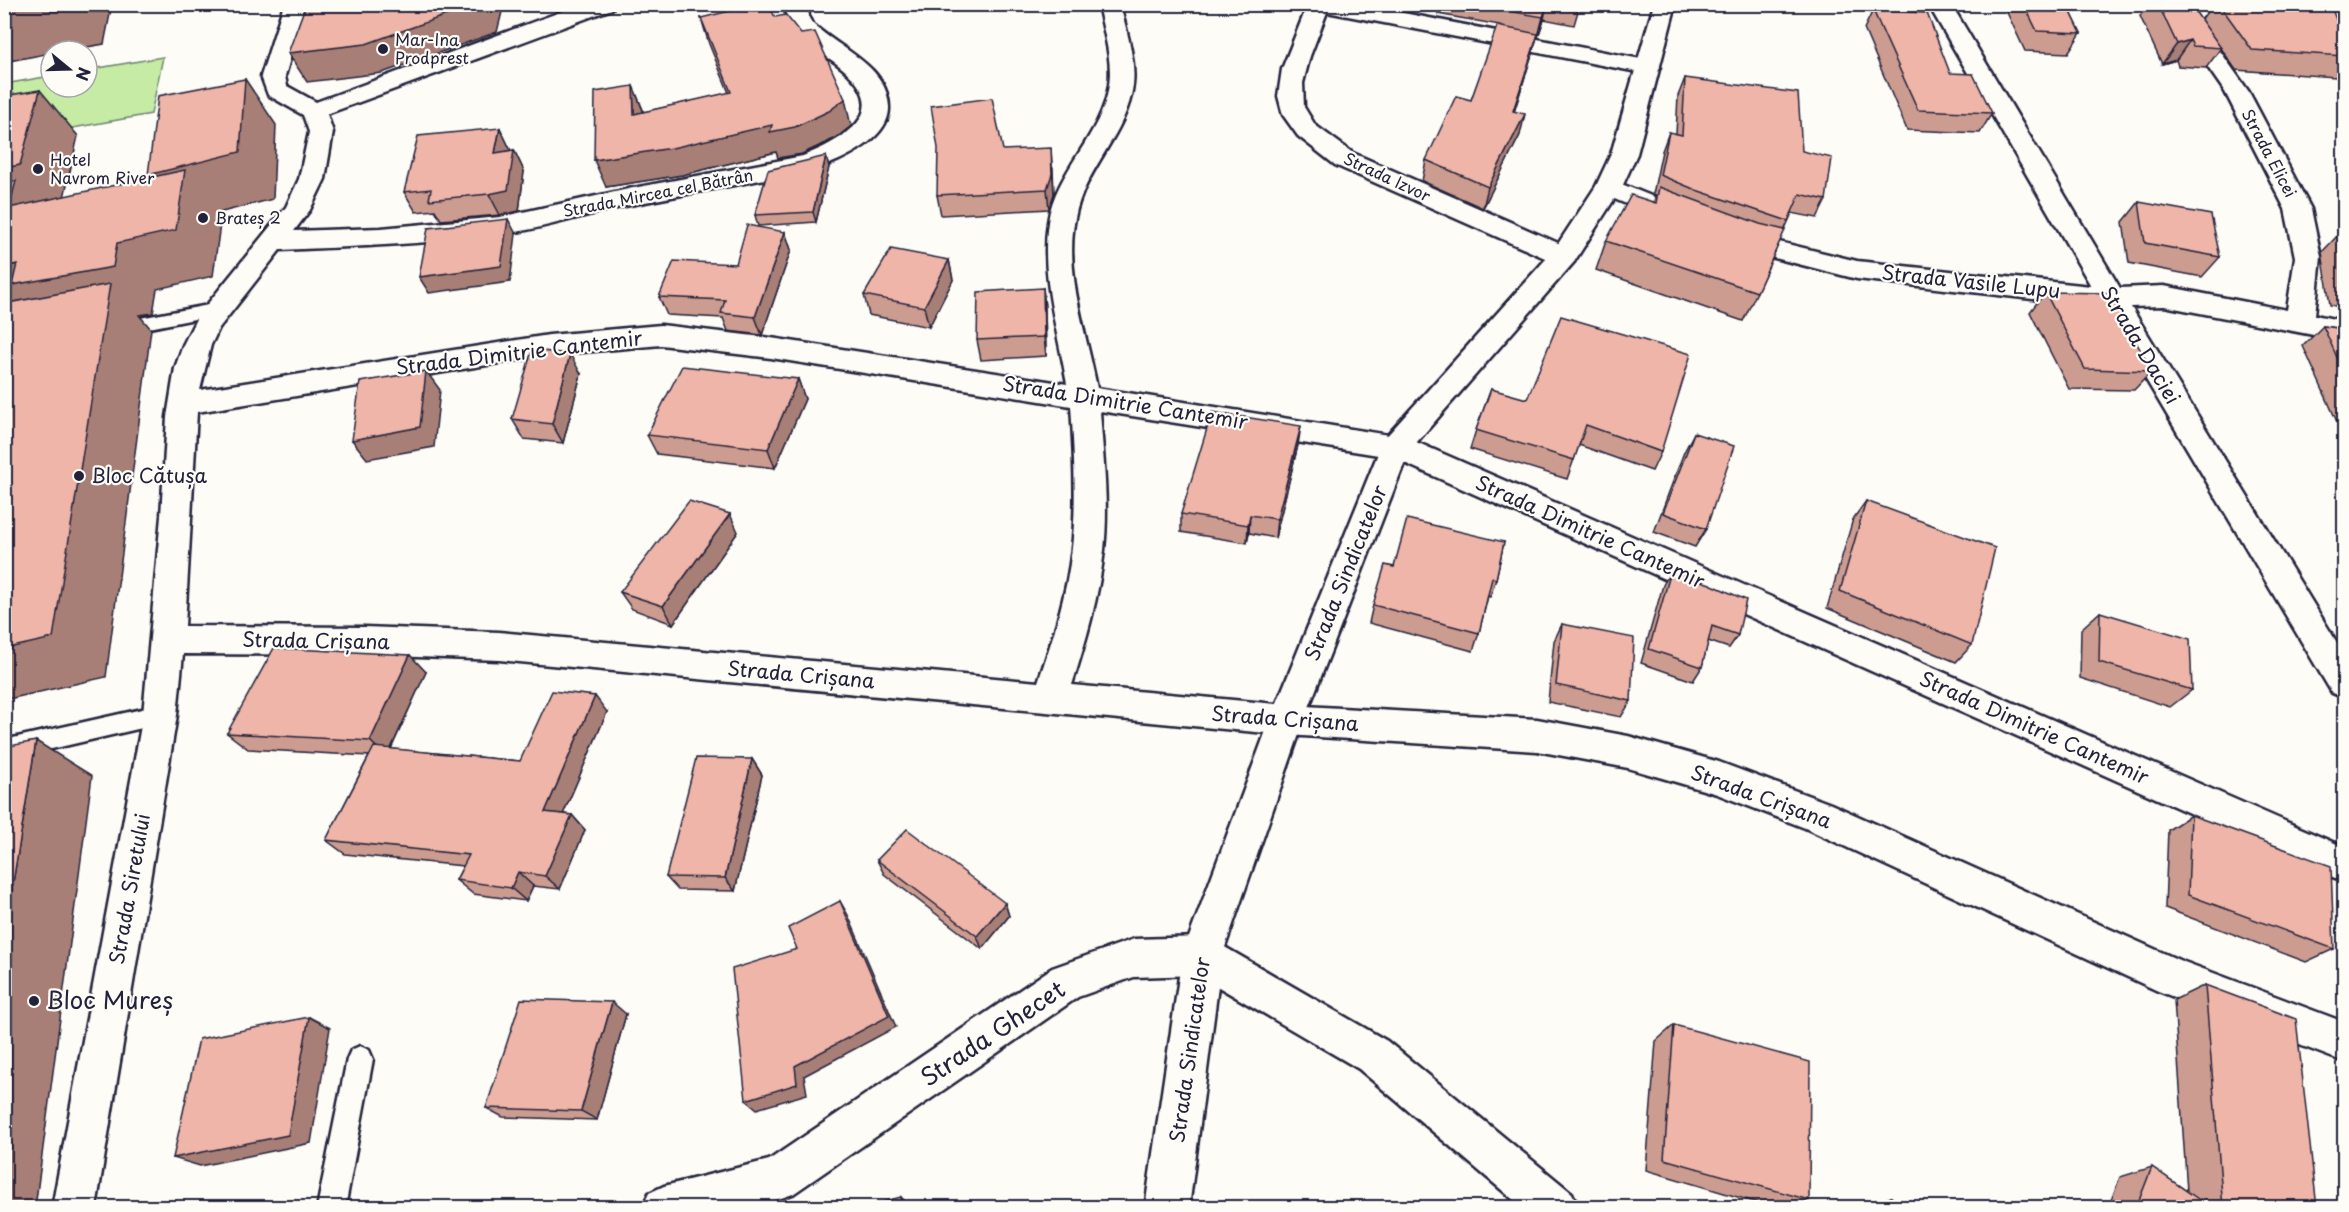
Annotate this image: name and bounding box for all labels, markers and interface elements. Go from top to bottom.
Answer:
place label: Mar-Ina Prodprest [395,27,469,69]
north arrow [39,39,99,99]
marker: Mar-Ina Prodprest [376,42,390,56]
text: N [71,64,98,84]
street label: Strada Elicei [2237,104,2303,201]
street label: Strada Izvor [1340,145,1435,207]
place label: Hotel Navrom River [50,147,155,189]
marker: Hotel Navrom River [31,162,45,176]
street label: Strada Mircea cel Bătrân [561,162,755,222]
place label: Brateș 2 [215,205,281,229]
marker: Brateș 2 [196,211,210,225]
street label: Strada Vasile Lupu [1880,257,2062,305]
street label: Strada Daciei [2094,280,2188,409]
street label: Strada Dimitrie Cantemir [394,322,644,382]
street label: Strada Dimitrie Cantemir [1000,368,1250,436]
place label: Bloc Cătușa [91,460,207,490]
street label: Strada Dimitrie Cantemir [1471,467,1710,595]
marker: Bloc Cătușa [72,469,86,483]
street label: Strada Sindicatelor [1296,480,1394,665]
street label: Strada Crișana [242,624,391,656]
street label: Strada Crișana [726,653,876,695]
street label: Strada Dimitrie Cantemir [1915,663,2154,791]
street label: Strada Crișana [1210,698,1360,738]
street label: Strada Crișana [1687,757,1836,836]
street label: Strada Siretului [101,811,157,967]
street label: Strada Sindicatelor [1161,954,1217,1145]
street label: Strada Ghecet [912,970,1072,1094]
place label: Bloc Mureș [46,981,173,1017]
marker: Bloc Mureș [27,994,41,1008]

